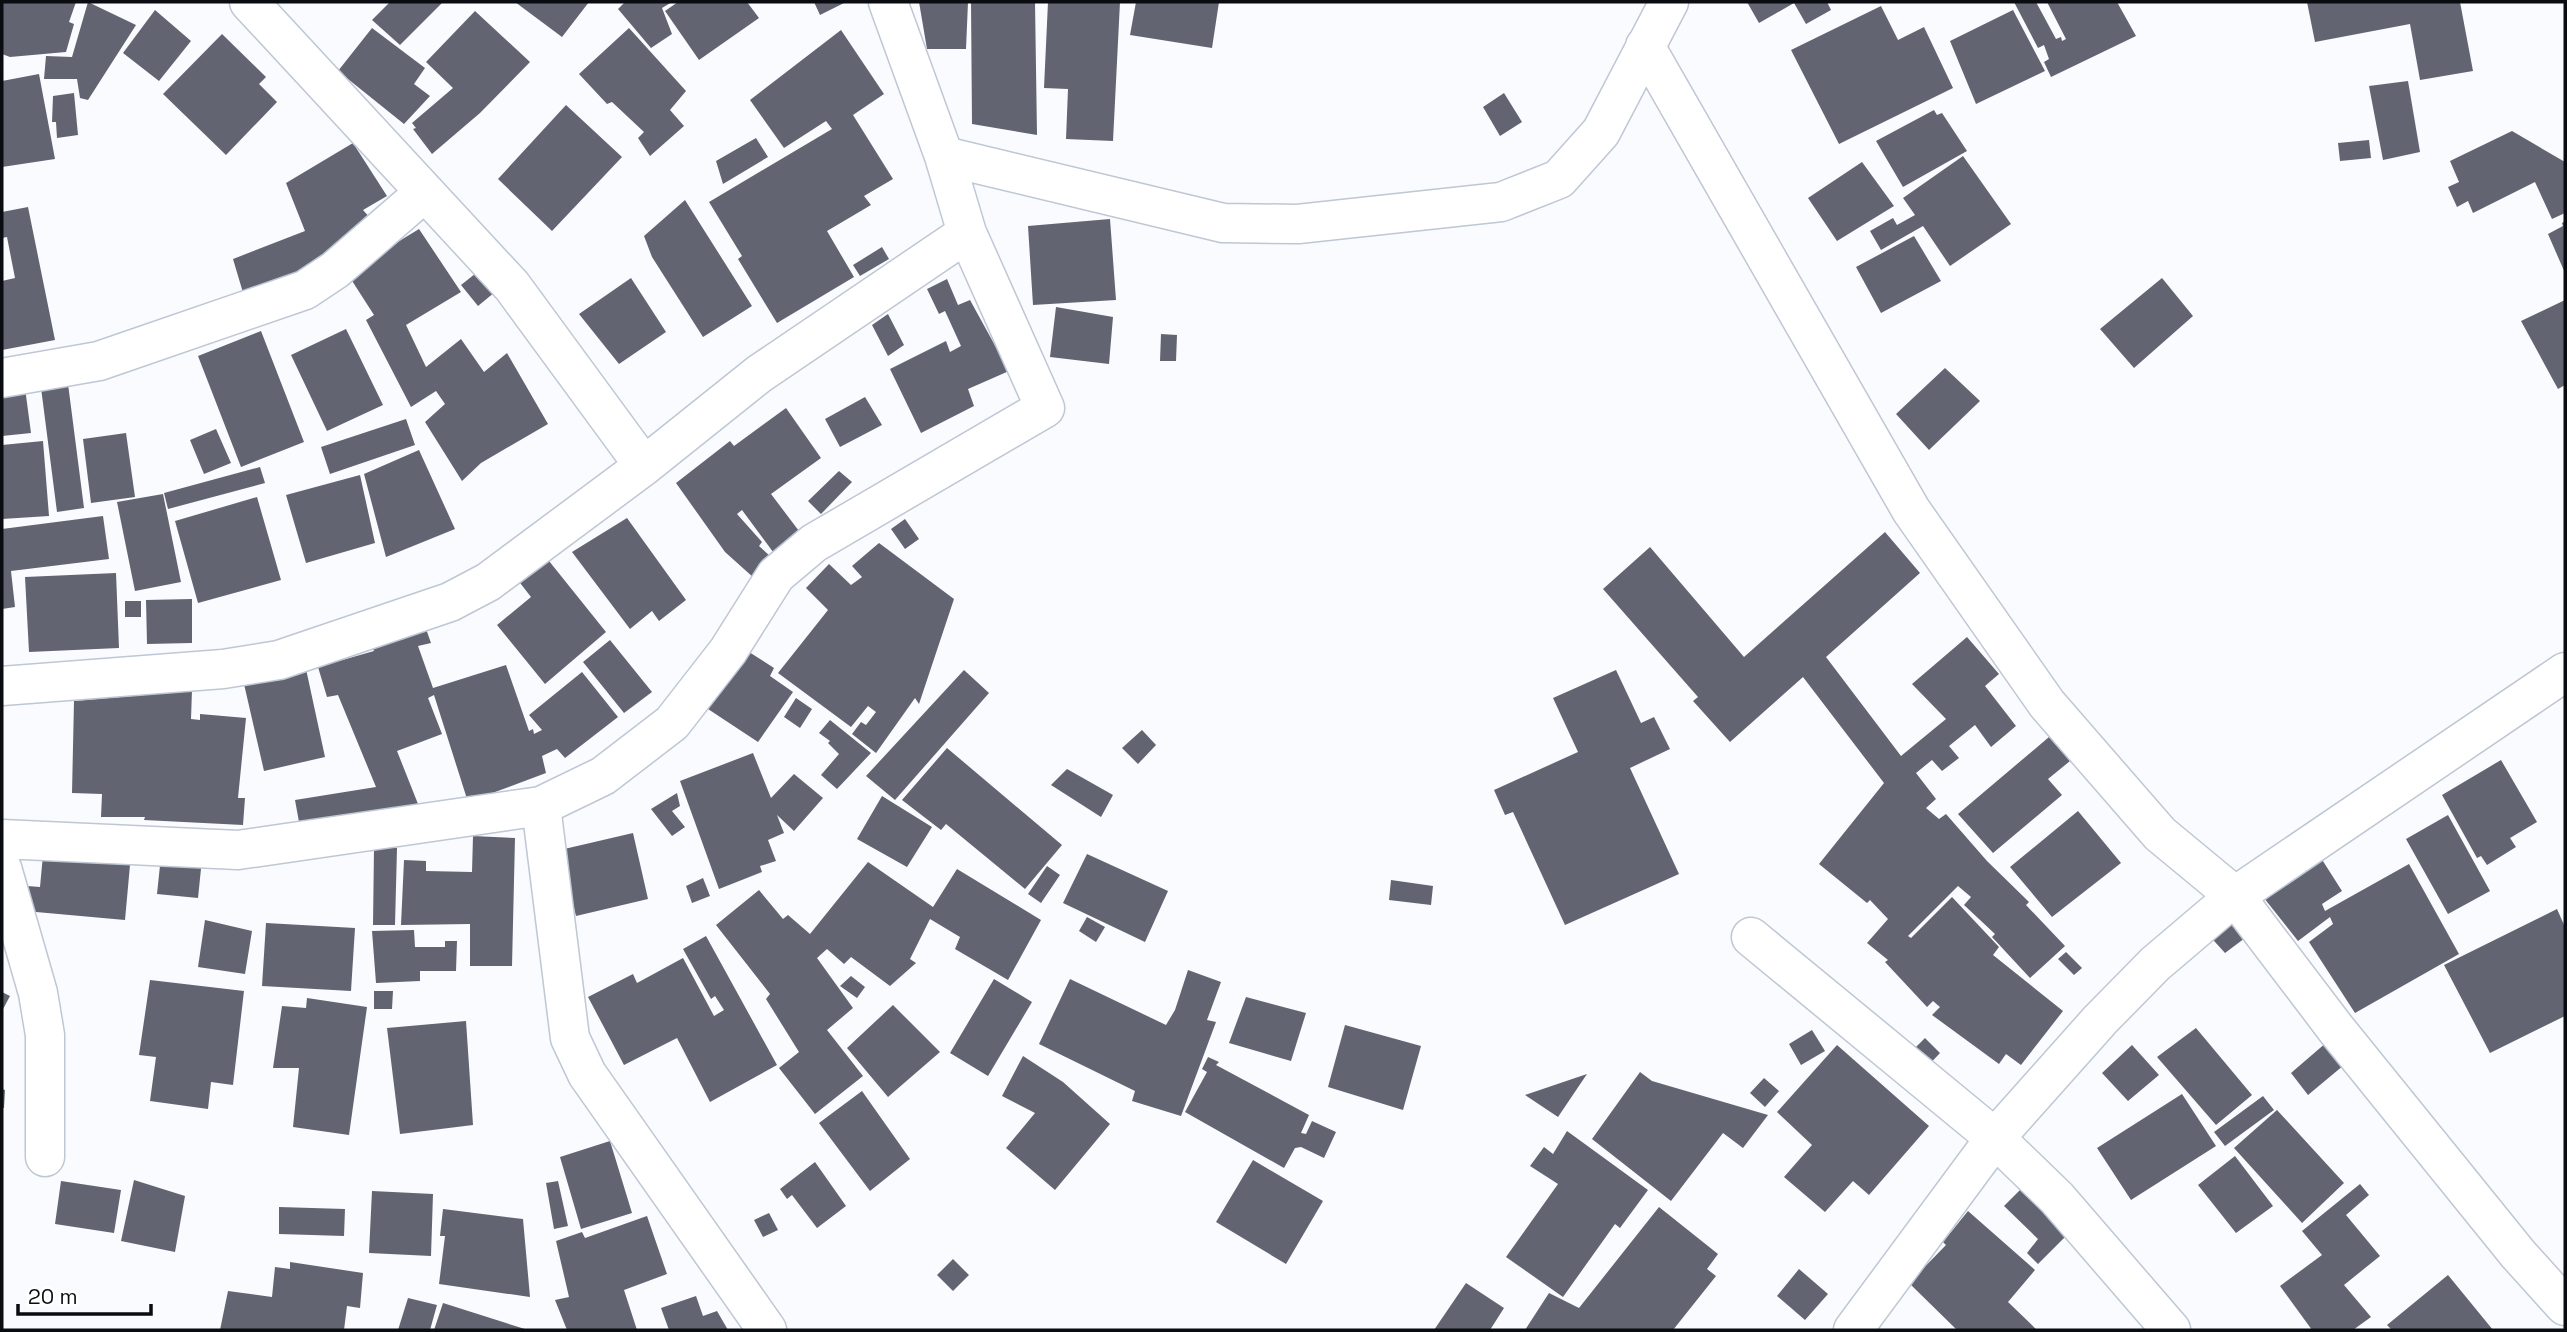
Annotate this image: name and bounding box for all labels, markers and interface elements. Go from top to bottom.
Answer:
scale bar [18,1272,150,1316]
text: 20 m [28,1283,78,1310]

